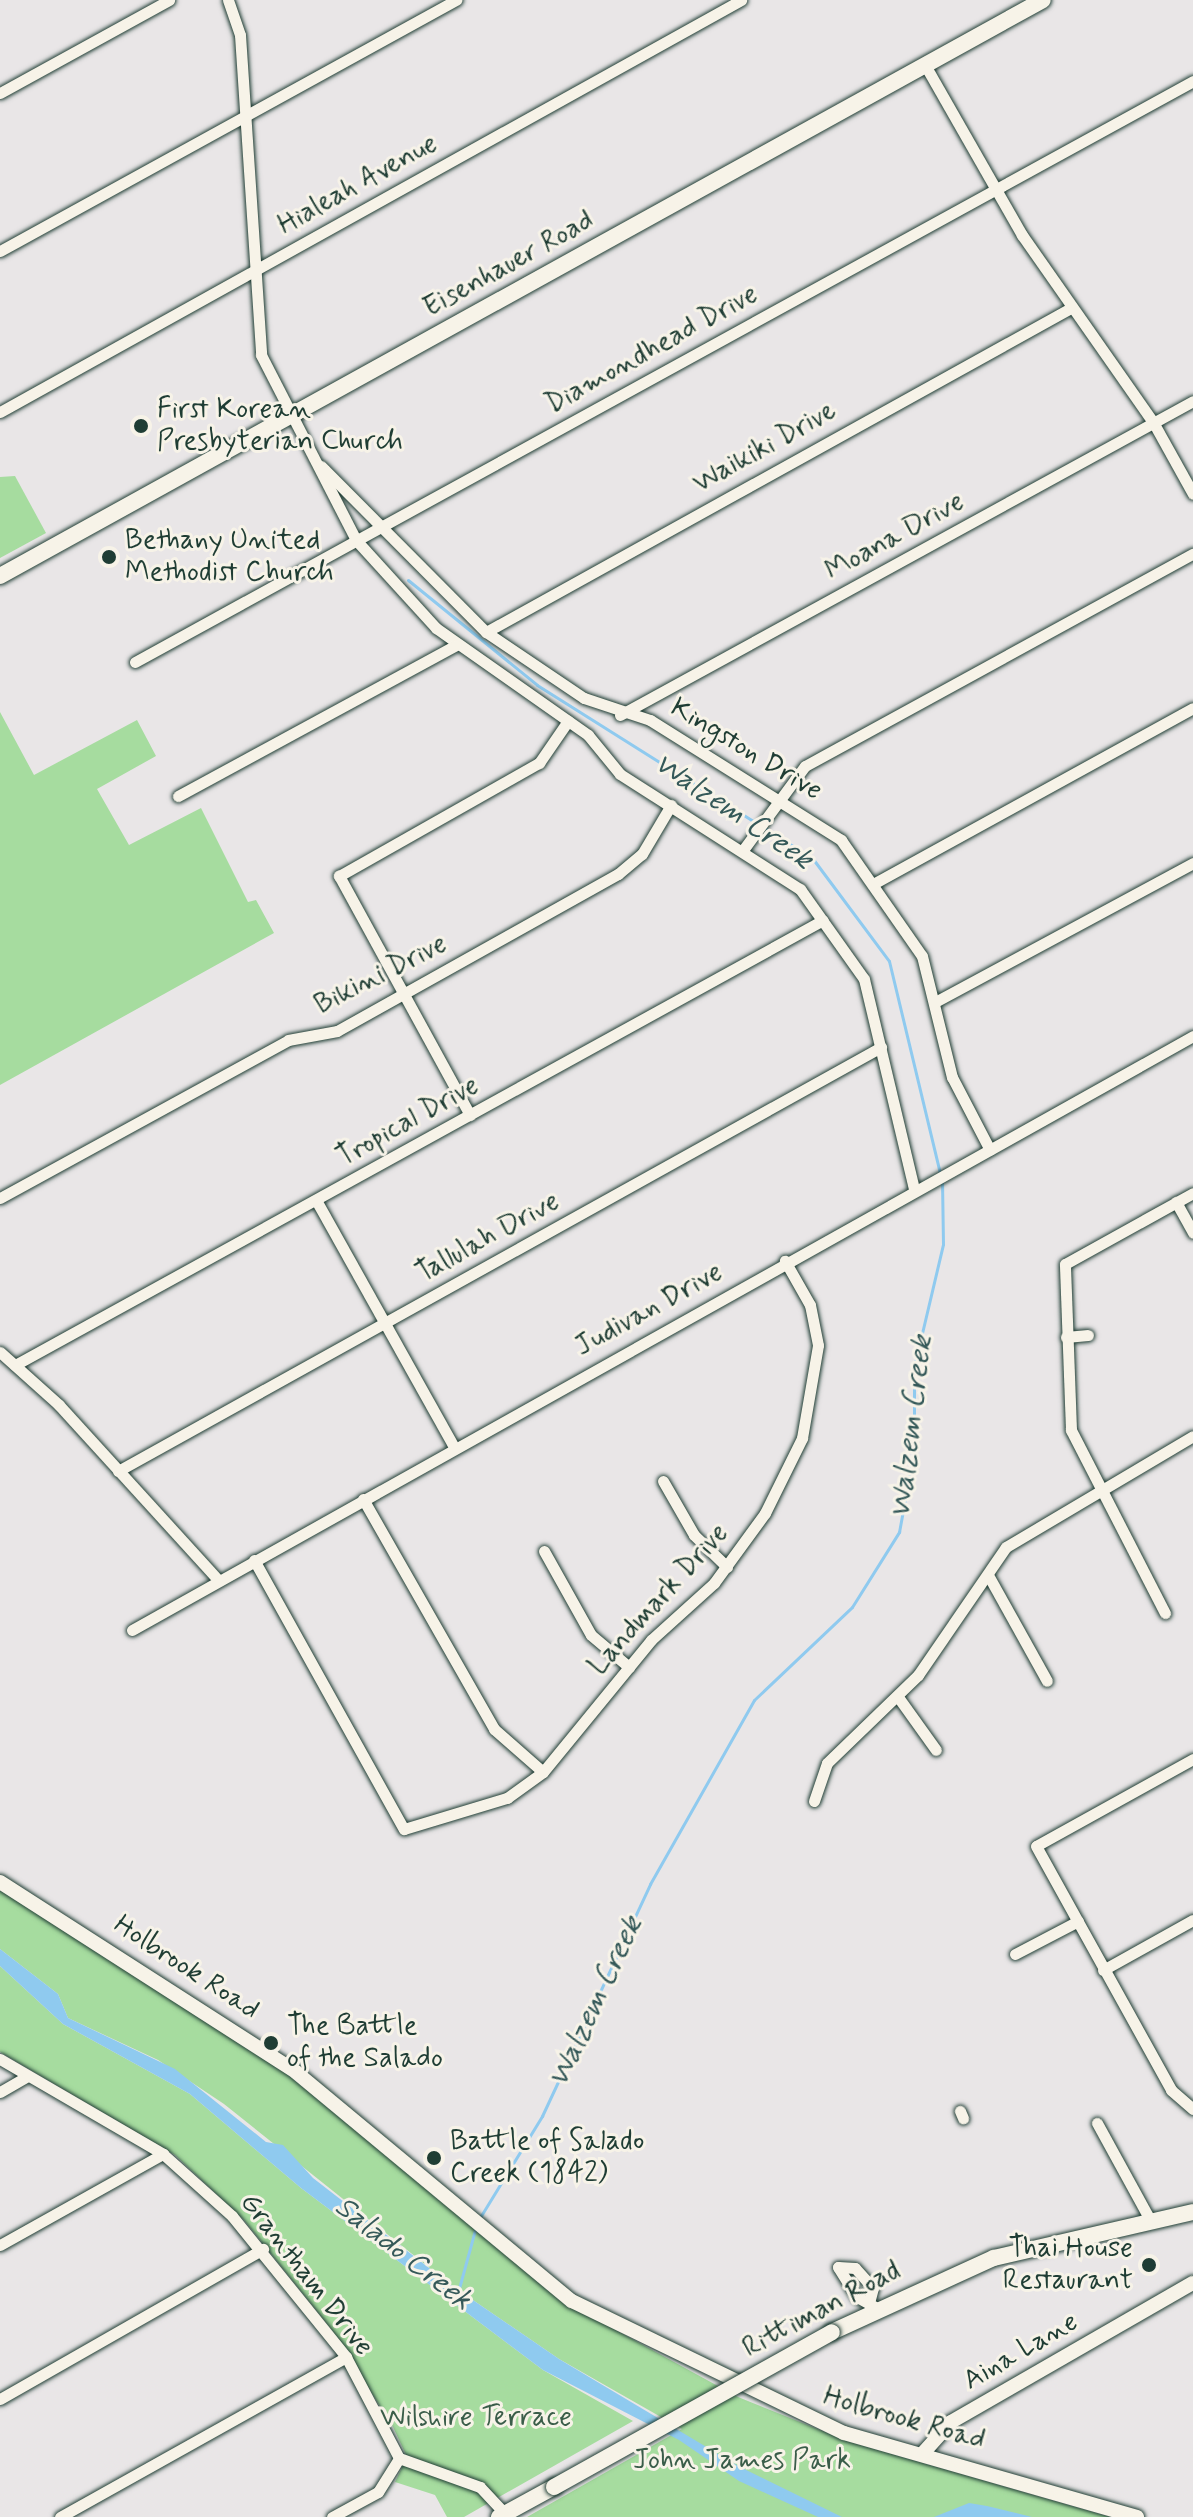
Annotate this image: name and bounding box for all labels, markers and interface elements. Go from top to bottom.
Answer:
street label: Hialeah Avenue [271,127,445,243]
street label: Eisenhauer Road [418,204,600,326]
street label: Diamondhead Drive [540,278,764,422]
place label: First Korean Presbyterian Church [157,393,409,459]
street label: Waikiki Drive [688,395,842,501]
marker: First Korean Presbyterian Church [132,417,150,435]
street label: Moana Drive [821,486,969,588]
place label: Bethany United Methodist Church [125,524,334,590]
marker: Bethany United Methodist Church [100,548,118,566]
street label: Kingston Drive [665,692,827,808]
water label: Walzem Creek [646,745,820,879]
street label: Bikini Drive [309,927,453,1023]
street label: Tropical Drive [331,1069,485,1175]
street label: Tallulah Drive [412,1185,564,1291]
street label: Judivan Drive [570,1256,728,1364]
water label: Walzem Creek [883,1333,941,1521]
street label: Landmark Drive [582,1517,736,1683]
street label: Holbrook Road [108,1909,264,2027]
water label: Walzem Creek [540,1910,652,2094]
place label: The Battle of the Salado [287,2010,439,2076]
marker: The Battle of the Salado [262,2034,280,2052]
place label: Battle of Salado Creek (1842) [450,2125,645,2191]
marker: Battle of Salado Creek (1842) [425,2149,443,2167]
street label: Grantham Drive [232,2187,380,2363]
water label: Salado Creek [327,2189,479,2319]
place label: Thai House Restaurant [1003,2232,1133,2298]
street label: Rittiman Road [738,2255,906,2365]
marker: Thai House Restaurant [1140,2256,1158,2274]
street label: Aina Lane [959,2307,1083,2397]
street label: Holbrook Road [820,2380,988,2458]
park label: Wilshire Terrace [382,2401,570,2435]
park label: John James Park [635,2444,849,2478]

